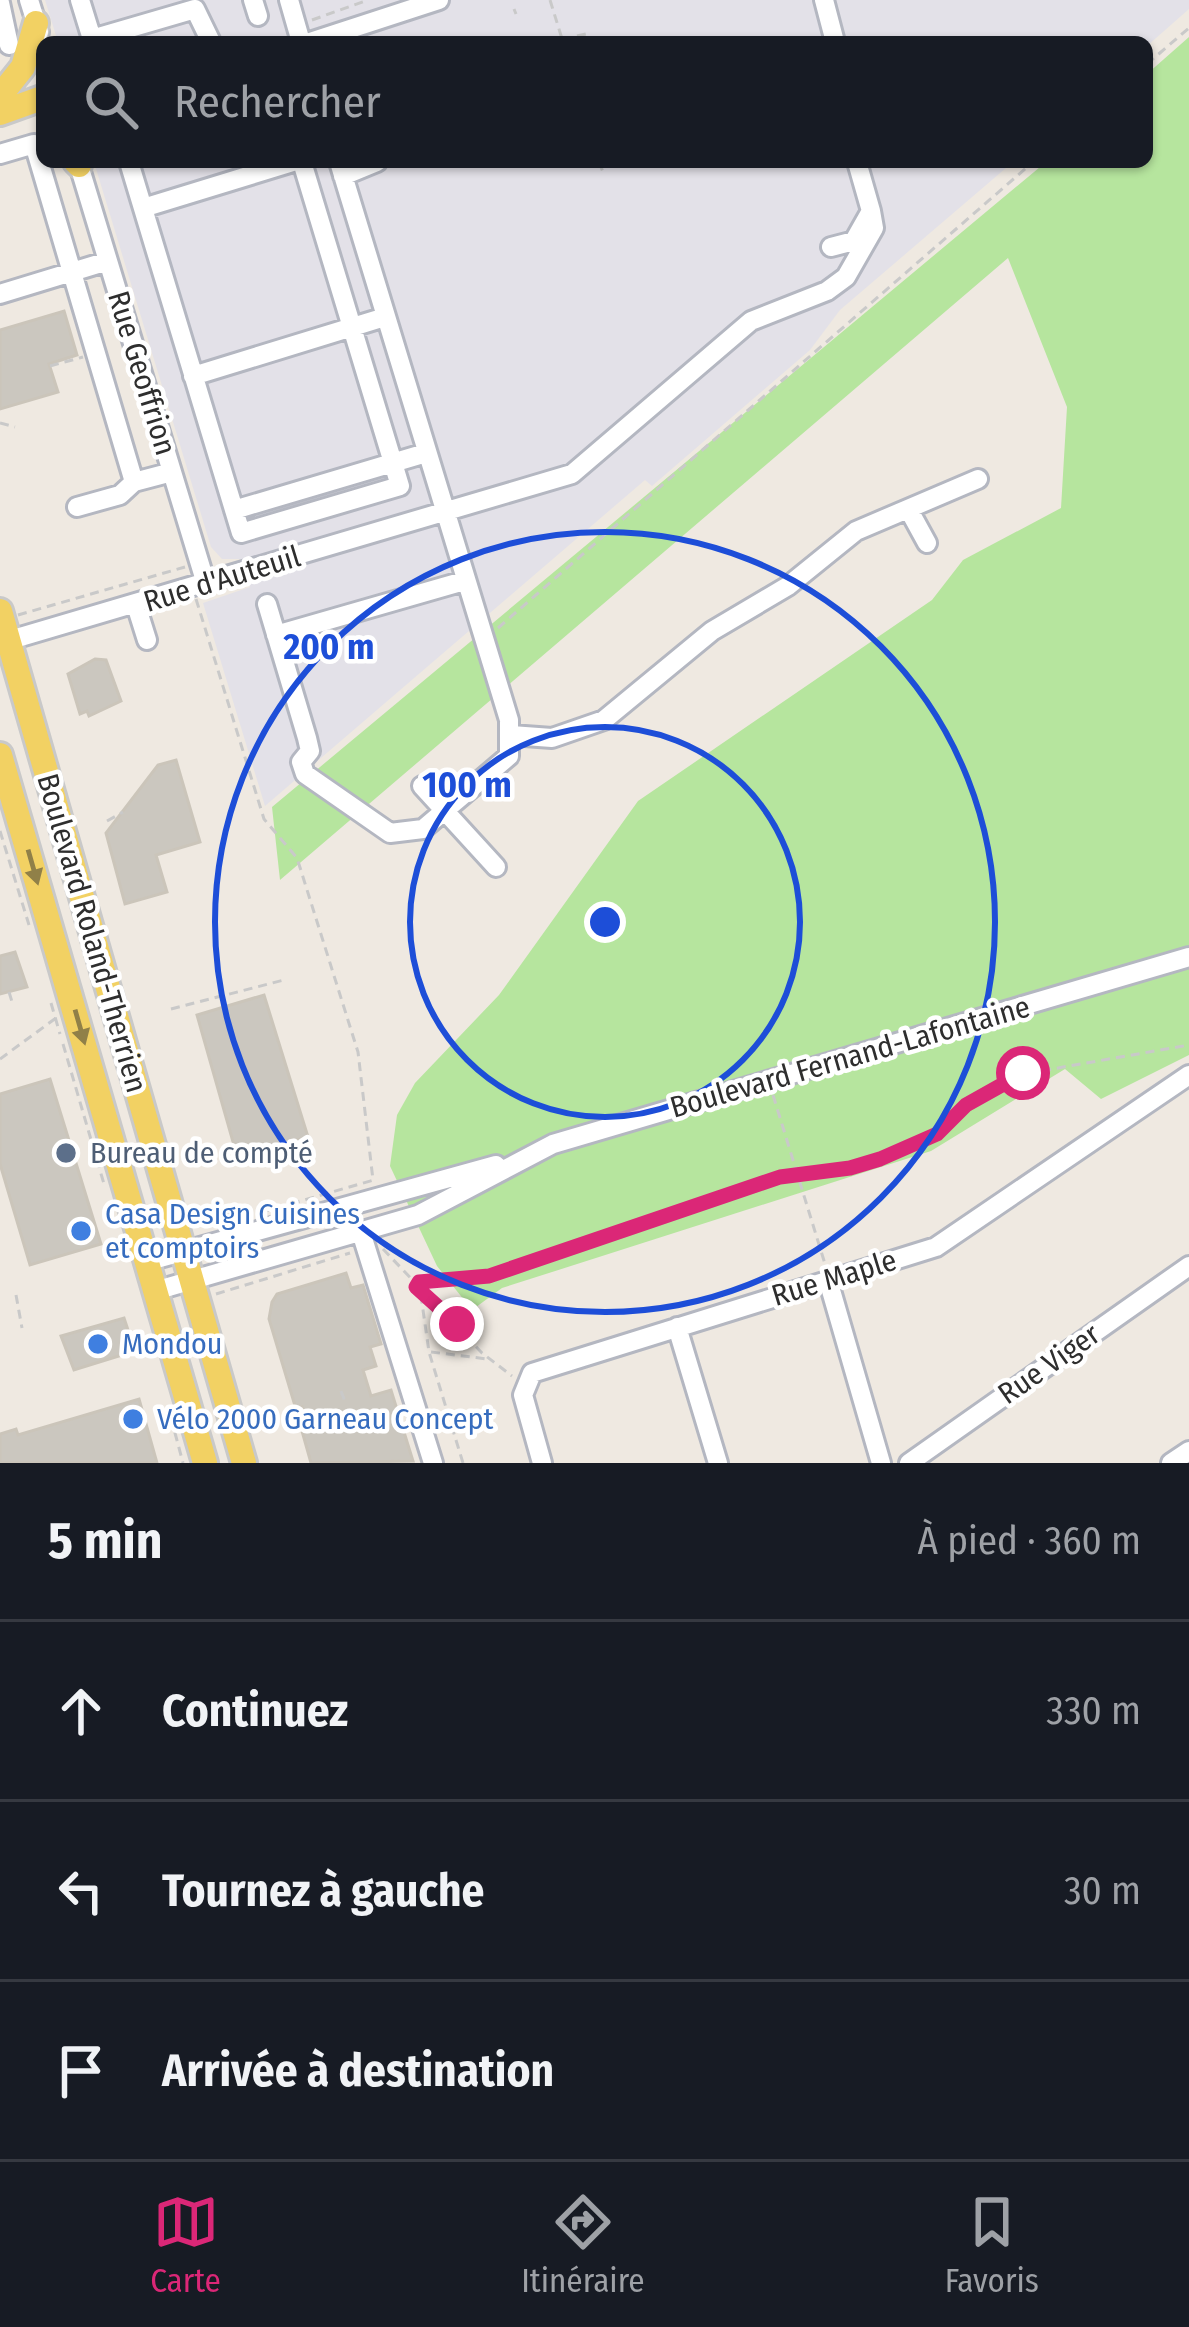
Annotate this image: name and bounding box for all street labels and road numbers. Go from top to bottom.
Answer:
street label: Rue Geoffrion [100,287,184,459]
street label: Rue d'Auteuil [139,538,305,620]
street label: Boulevard Roland-Therrien [29,769,155,1097]
street label: Boulevard Fernand-Lafontaine [666,988,1034,1126]
street label: Rue Maple [767,1242,901,1314]
street label: Rue Viger [991,1316,1107,1412]

